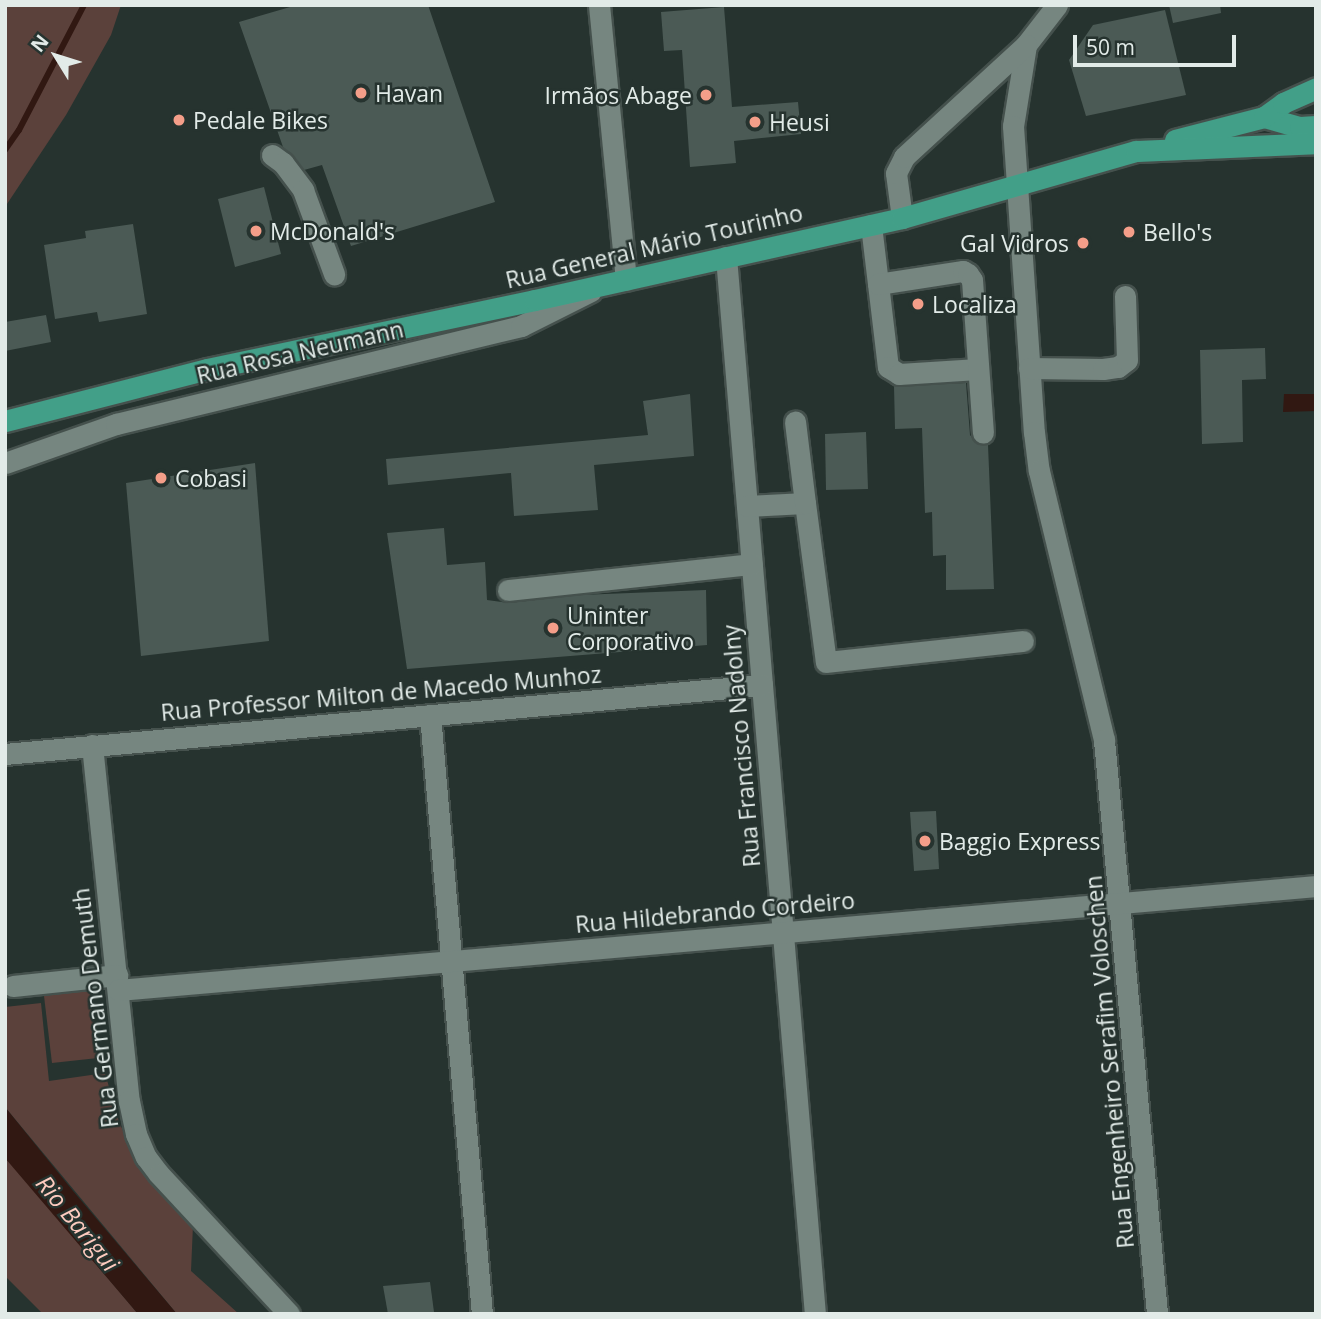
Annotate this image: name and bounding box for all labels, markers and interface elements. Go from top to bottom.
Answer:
north arrow [21,21,91,91]
scale bar [1076,21,1239,65]
text: N [24,29,54,57]
text: 50 m [1086,33,1135,61]
place label: Havan [375,79,443,107]
place label: Irmãos Abage [545,81,692,109]
marker: Havan [353,85,369,101]
marker: Irmãos Abage [698,87,714,103]
place label: Pedale Bikes [193,106,328,134]
place label: Heusi [769,108,830,136]
marker: Pedale Bikes [171,112,187,128]
marker: Heusi [747,114,763,130]
street label: Rua General Mário Tourinho [503,198,805,294]
place label: McDonald's [270,217,395,245]
place label: Bello's [1143,218,1212,246]
marker: McDonald's [248,223,264,239]
marker: Bello's [1121,224,1137,240]
place label: Gal Vidros [960,229,1069,257]
marker: Gal Vidros [1075,235,1091,251]
place label: Localiza [932,290,1017,318]
marker: Localiza [910,296,926,312]
street label: Rua Rosa Neumann [194,315,406,389]
place label: Cobasi [175,464,247,492]
marker: Cobasi [153,470,169,486]
place label: Uninter Corporativo [567,601,694,655]
marker: Uninter Corporativo [545,620,561,636]
street label: Rua Francisco Nadolny [717,624,765,868]
street label: Rua Professor Milton de Macedo Munhoz [160,660,602,726]
place label: Baggio Express [939,827,1100,855]
marker: Baggio Express [917,833,933,849]
street label: Rua Engenheiro Serafim Voloschen [1079,874,1139,1250]
street label: Rua Hildebrando Cordeiro [574,886,856,938]
street label: Rua Germano Demuth [67,887,123,1129]
water label: Rio Barigui [31,1169,125,1277]

